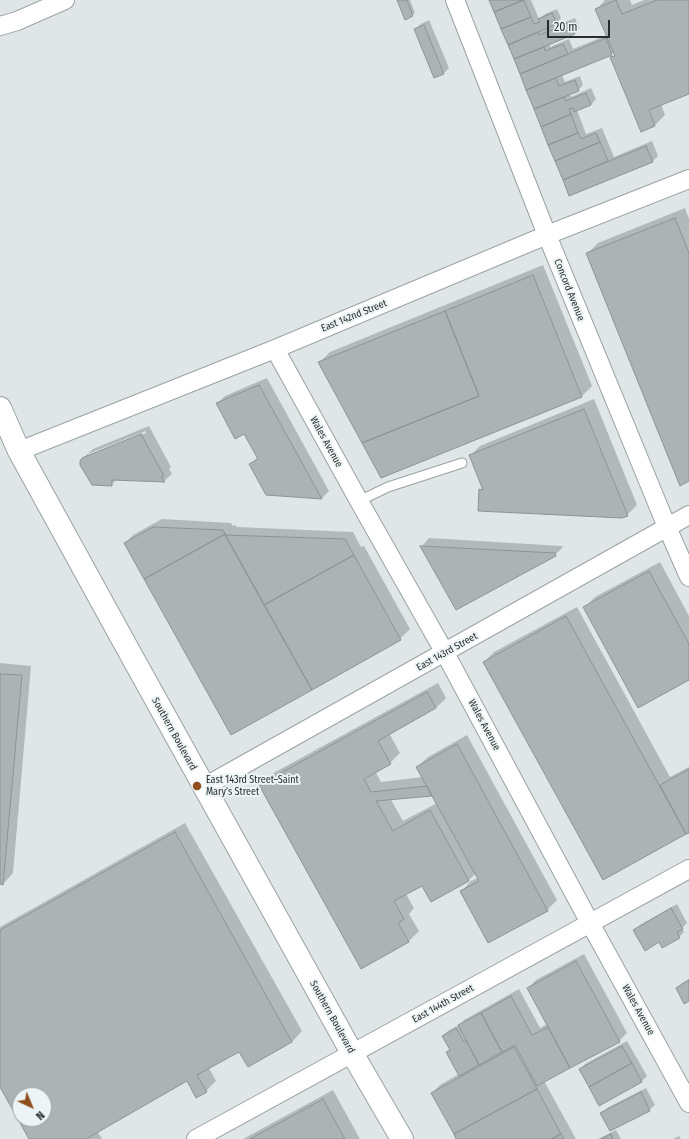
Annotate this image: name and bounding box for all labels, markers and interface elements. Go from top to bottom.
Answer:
scale bar [549,12,612,38]
text: 20 m [554,20,578,34]
street label: Concord Avenue [551,257,587,323]
street label: East 142nd Street [319,297,389,335]
street label: Wales Avenue [307,415,345,469]
street label: East 143rd Street [414,630,480,674]
street label: Southern Boulevard [149,696,199,772]
street label: Wales Avenue [466,697,502,753]
place label: East 143rd Street–Saint Mary’s Street [206,774,299,798]
marker: East 143rd Street–Saint Mary’s Street [191,780,203,792]
street label: Southern Boulevard [307,979,357,1055]
street label: East 144th Street [410,982,476,1026]
street label: Wales Avenue [619,983,657,1037]
north arrow [12,1087,52,1127]
text: N [33,1108,47,1122]

